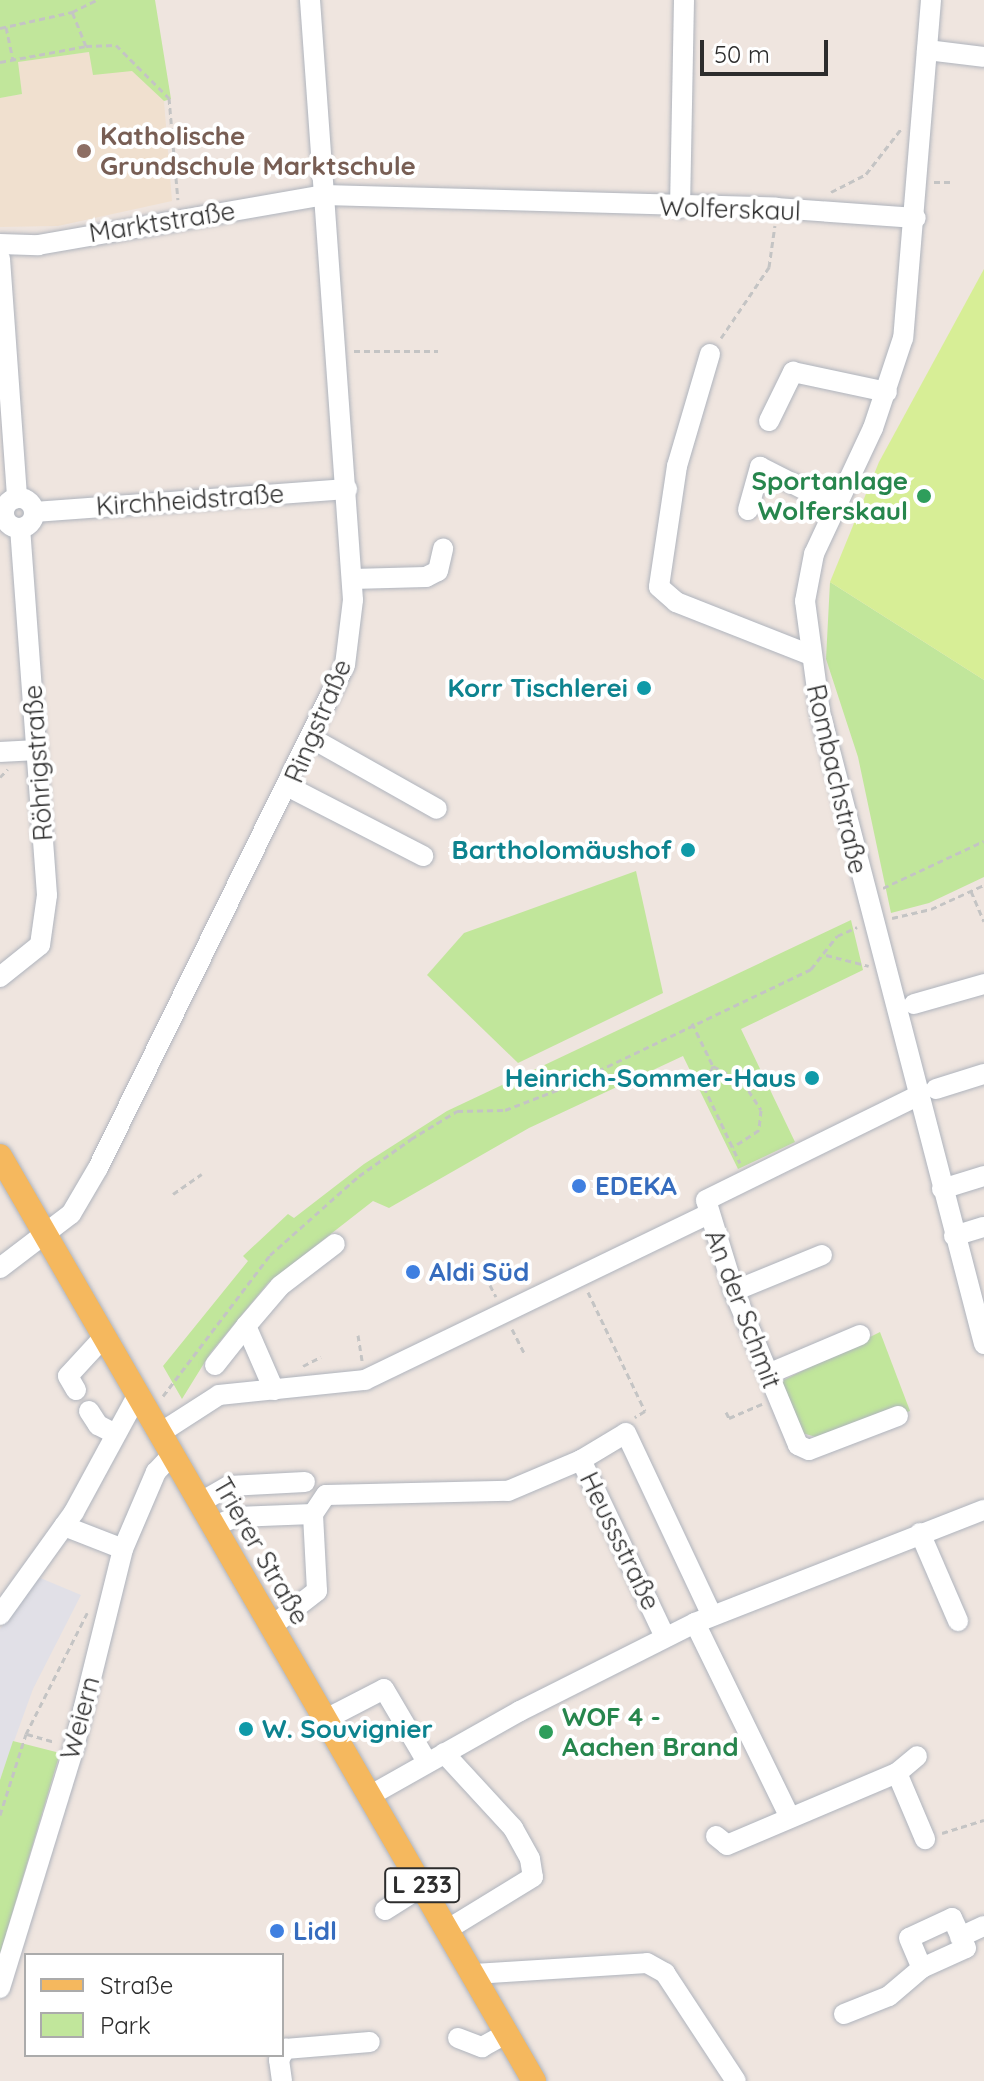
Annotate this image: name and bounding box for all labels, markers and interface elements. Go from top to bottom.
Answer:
scale bar [704,24,832,74]
text: 50 m [714,39,770,69]
place label: Katholische Grundschule Marktschule [100,120,416,182]
marker: Katholische Grundschule Marktschule [75,142,93,160]
street label: Wolferskaul [659,191,801,227]
street label: Marktstraße [87,195,237,249]
place label: Sportanlage Wolferskaul [751,465,908,526]
street label: Kirchheidstraße [95,478,285,522]
marker: Sportanlage Wolferskaul [915,487,933,505]
street label: Ringstraße [278,655,358,787]
place label: Korr Tischlerei [447,672,628,704]
marker: Korr Tischlerei [635,679,653,697]
street label: Rombachstraße [800,681,874,877]
street label: Röhrigstraße [17,684,59,842]
place label: Bartholomäushof [452,834,672,866]
marker: Bartholomäushof [679,841,697,859]
place label: Heinrich-Sommer-Haus [505,1062,796,1094]
marker: Heinrich-Sommer-Haus [803,1069,821,1087]
place label: EDEKA [595,1170,677,1202]
marker: EDEKA [570,1177,588,1195]
street label: An der Schmit [698,1225,788,1393]
place label: Aldi Süd [429,1256,529,1288]
marker: Aldi Süd [404,1263,422,1281]
street label: Heussstraße [573,1467,667,1615]
street label: Trierer Straße [206,1472,316,1630]
street label: Weiern [54,1673,106,1763]
place label: WOF 4 - Aachen Brand [562,1701,738,1762]
place label: W. Souvignier [262,1713,433,1745]
marker: W. Souvignier [237,1720,255,1738]
marker: WOF 4 - Aachen Brand [537,1723,555,1741]
road number: L 233 [384,1865,460,1905]
place label: Lidl [293,1915,337,1947]
marker: Lidl [268,1922,286,1940]
legend [24,1953,284,2057]
text: Straße [100,1970,173,2000]
text: Park [100,2010,151,2040]

